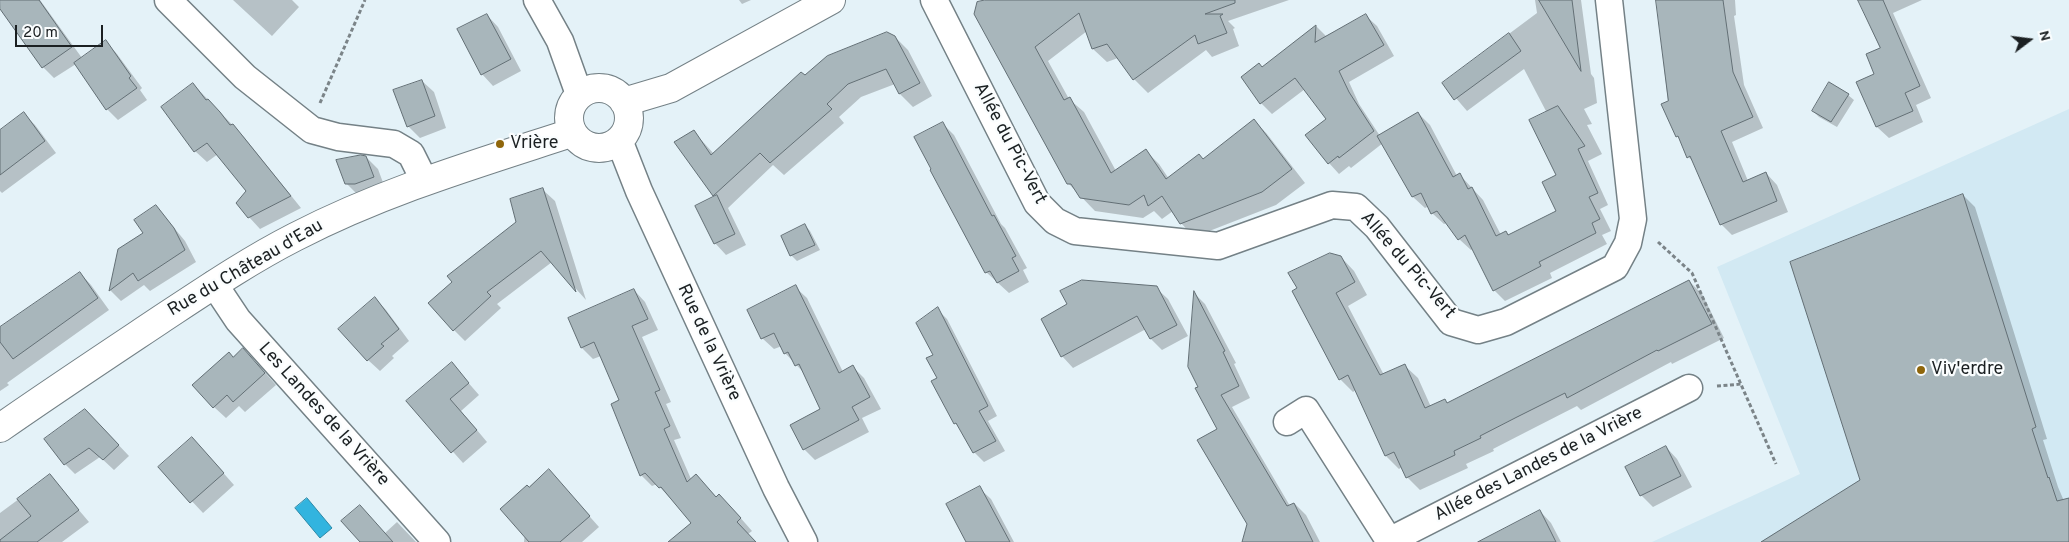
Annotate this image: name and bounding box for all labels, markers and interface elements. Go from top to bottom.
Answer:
scale bar [18,15,105,47]
north arrow [2004,15,2054,65]
text: 20 m [23,24,58,43]
text: N [2034,29,2053,43]
street label: Allée du Pic-Vert [968,79,1050,209]
place label: Vrière [510,133,558,155]
marker: Vrière [494,138,506,150]
street label: Allée du Pic-Vert [1355,208,1459,324]
street label: Rue du Château d'Eau [165,216,327,322]
street label: Rue de la Vrière [671,281,745,405]
street label: Les Landes de la Vrière [253,339,393,491]
place label: Viv'erdre [1931,359,2003,381]
marker: Viv'erdre [1915,364,1927,376]
street label: Allée des Landes de la Vrière [1431,403,1647,527]

